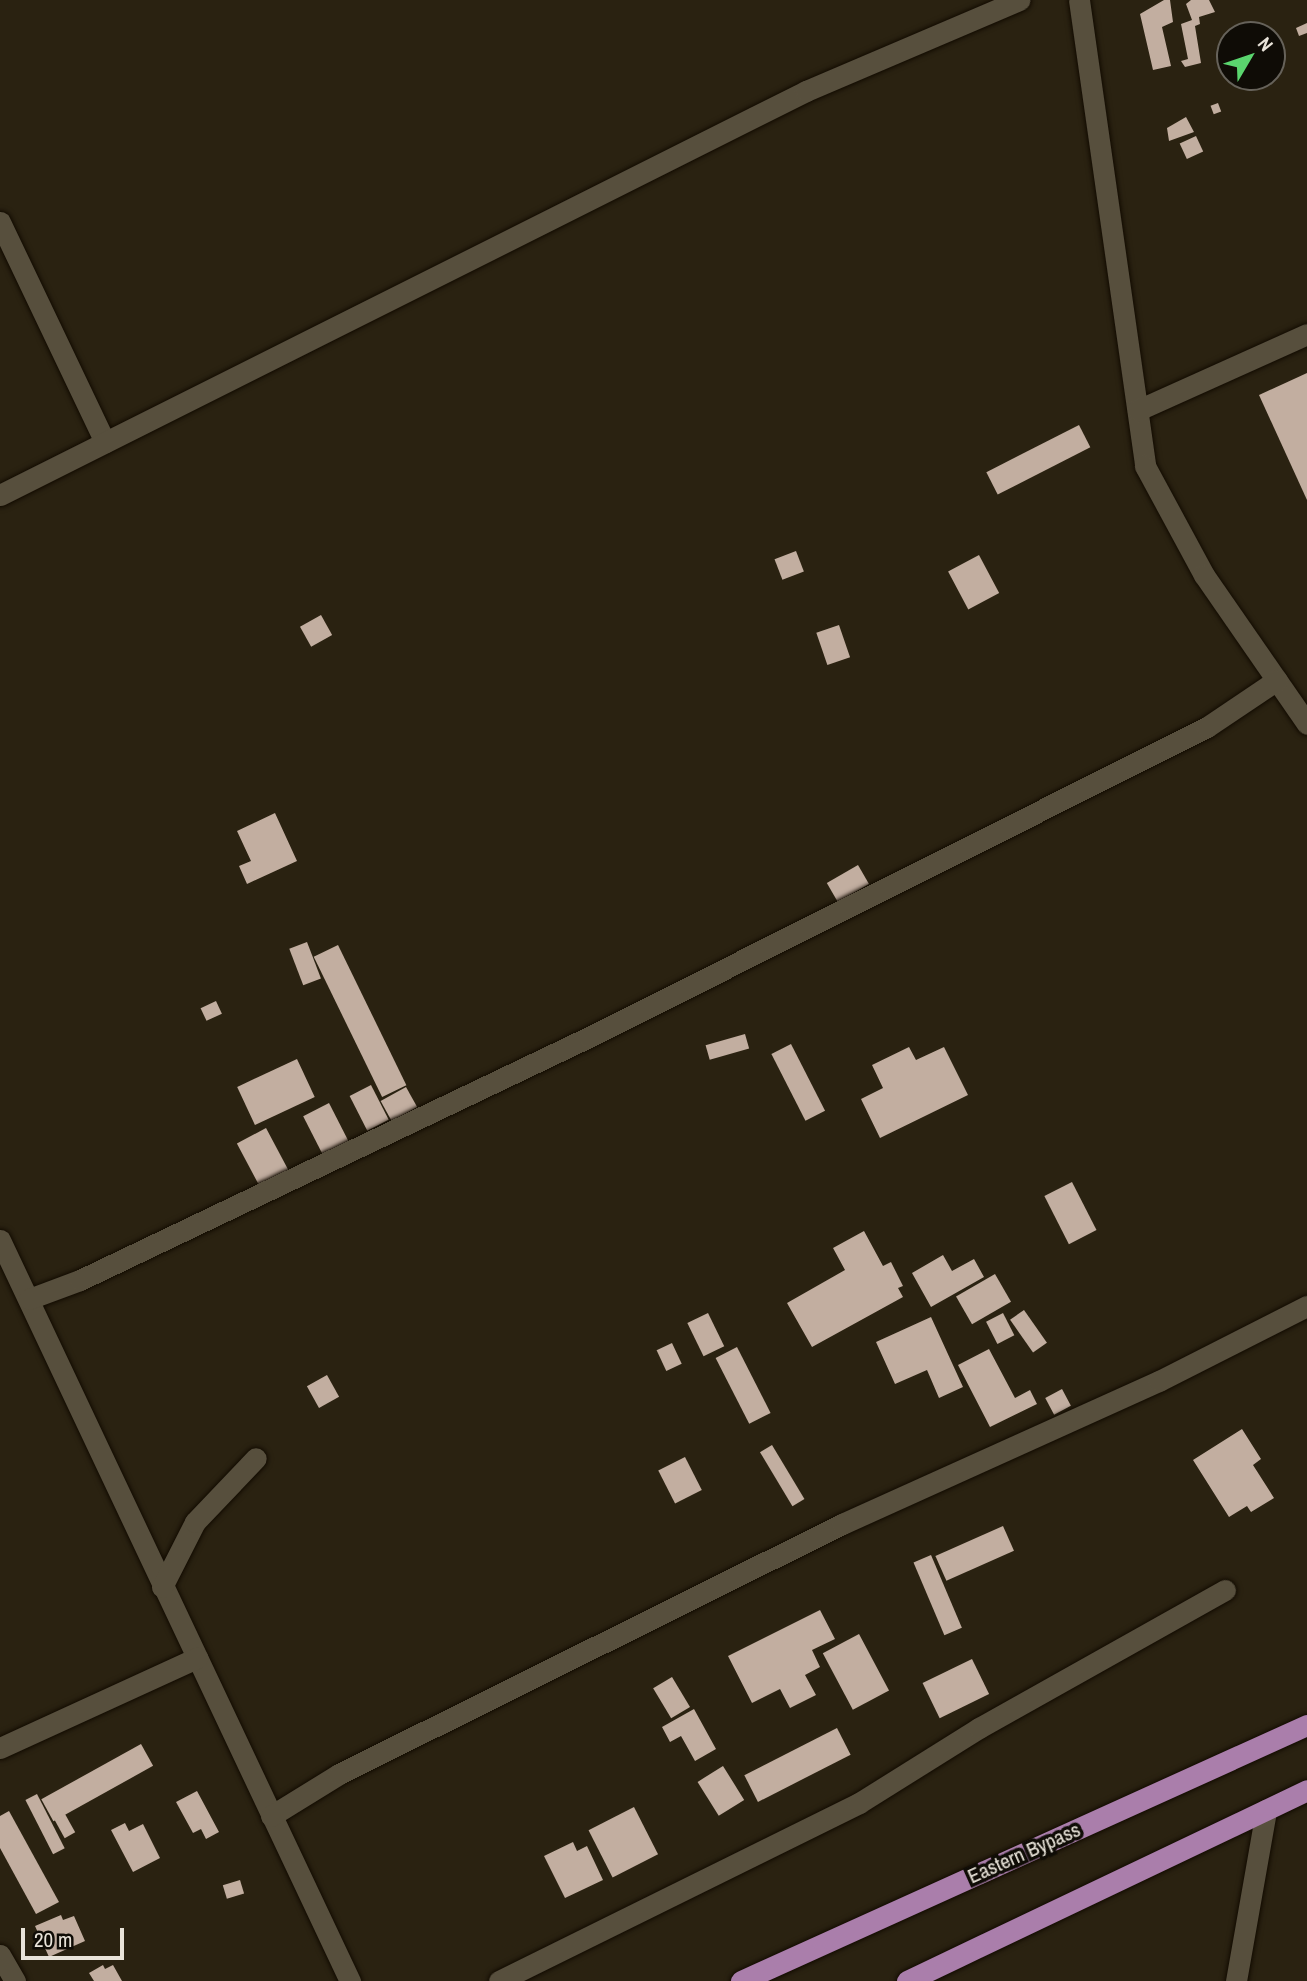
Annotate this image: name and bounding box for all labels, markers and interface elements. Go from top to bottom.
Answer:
north arrow [1216,21,1286,91]
text: N [1252,31,1279,57]
street label: Eastern Bypass [964,1817,1084,1889]
scale bar [24,1914,128,1958]
text: 20 m [34,1925,72,1954]

